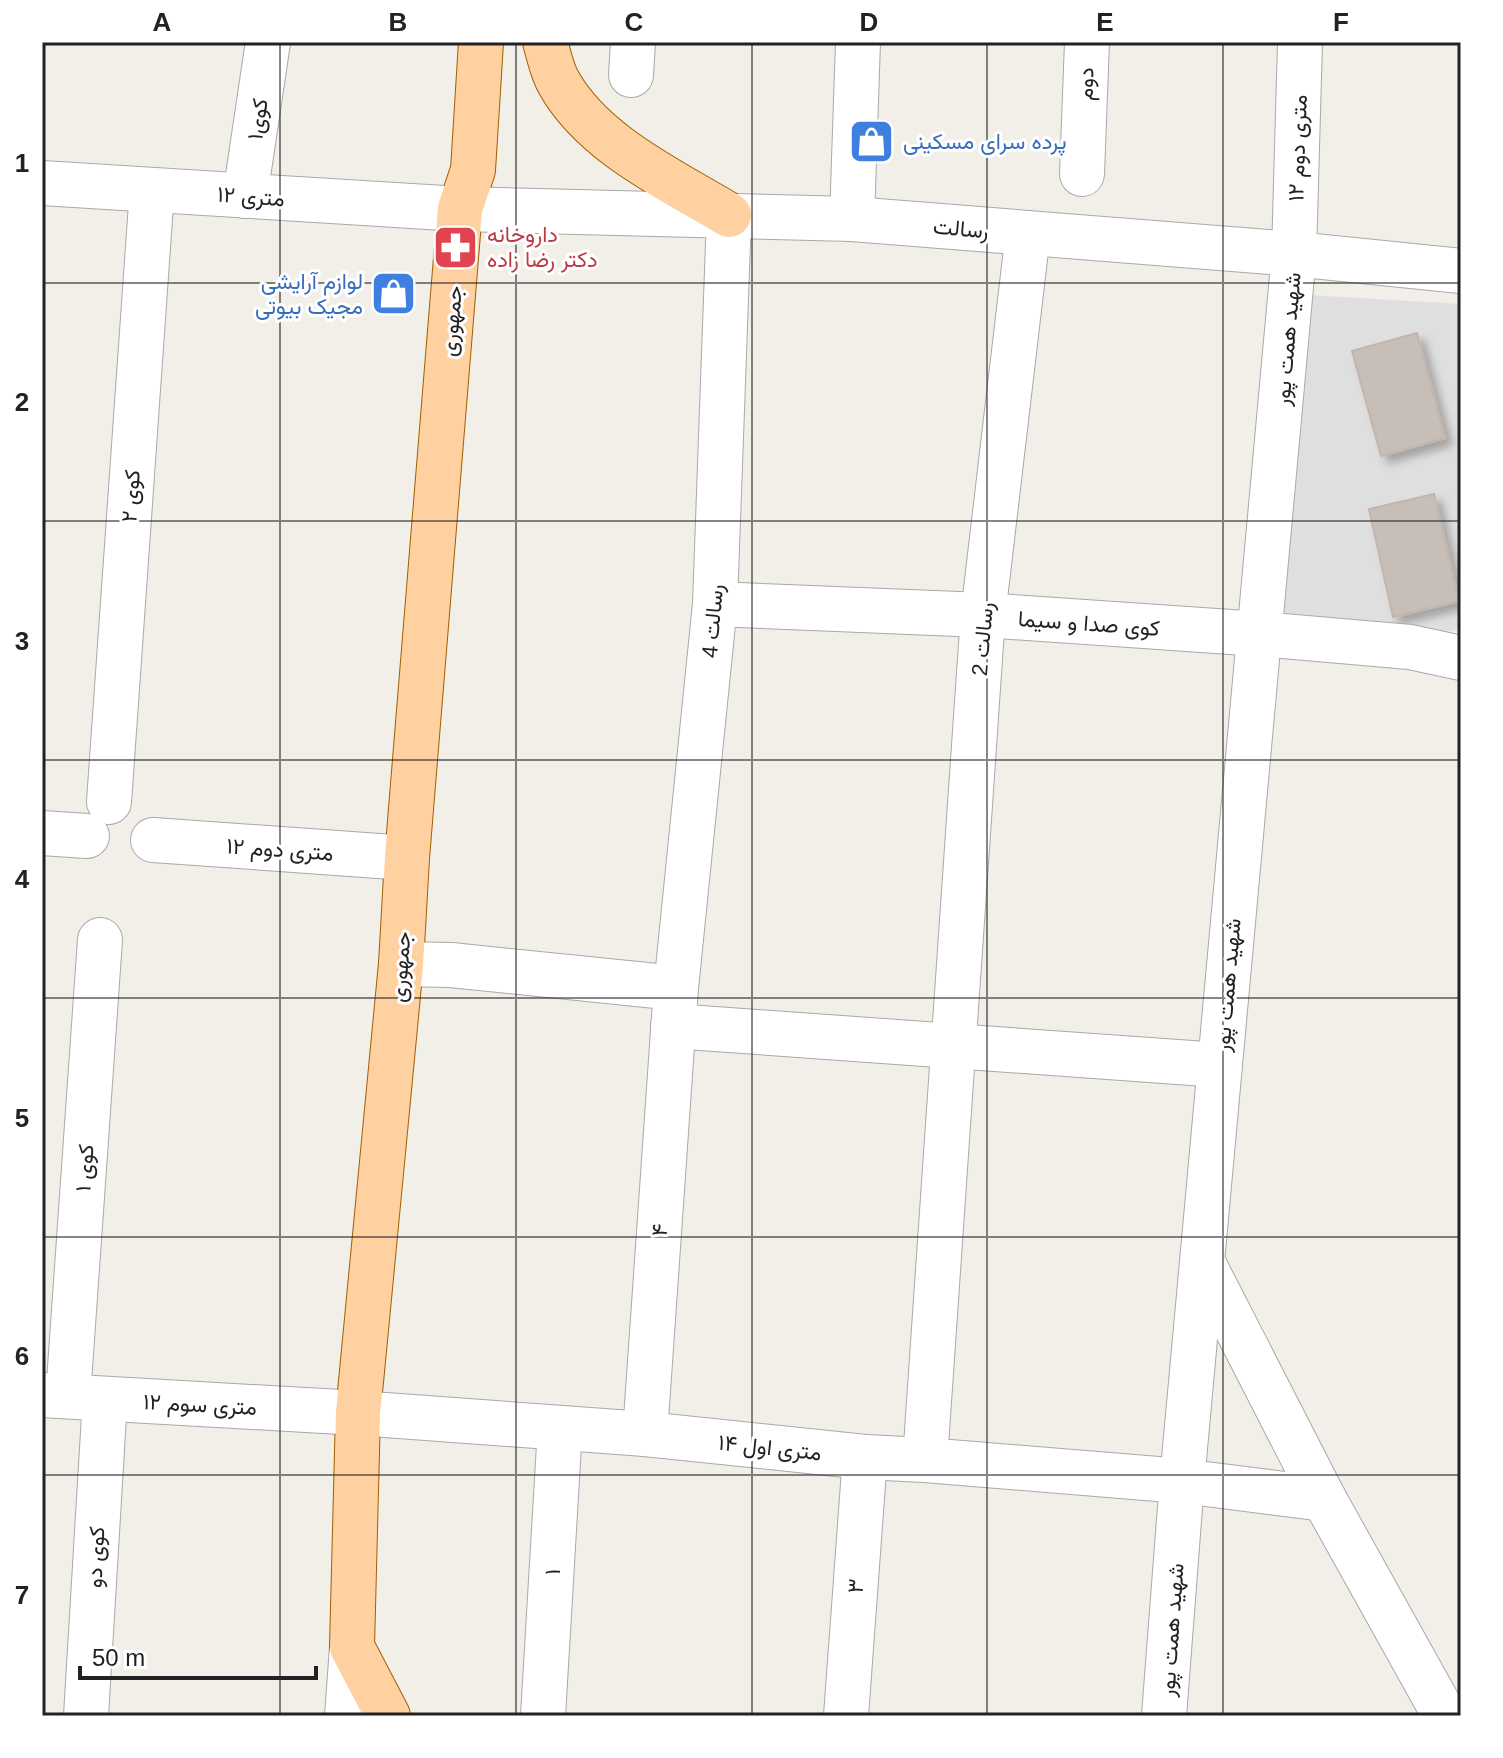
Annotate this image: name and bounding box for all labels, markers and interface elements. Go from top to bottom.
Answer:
text: A [153,7,172,37]
text: B [389,7,407,37]
text: C [625,7,644,37]
text: D [860,7,878,37]
text: E [1096,7,1114,37]
text: F [1333,7,1349,37]
street label: دوم [1072,67,1101,101]
street label: ۱۲ متری دوم [1283,94,1314,202]
street label: کوی۱ [242,97,274,141]
shop icon: پرده سرای مسکینی [848,117,896,165]
place label: پرده سرای مسکینی [903,129,1067,156]
text: 1 [15,148,29,178]
street label: ۱۲ متری [216,182,286,212]
street label: رسالت [932,214,990,244]
place label: داروخانه دکتر رضا زاده [487,222,598,273]
pharmacy icon: داروخانه دکتر رضا زاده [432,223,480,271]
place label: لوازم آرایشی مجیک بیوتی [255,269,363,320]
shop icon: لوازم آرایشی مجیک بیوتی [370,270,418,318]
street label: شهید همت پور [1269,271,1308,408]
street label: جمهوری [436,285,468,358]
text: 2 [15,387,29,417]
street label: کوی ۲ [116,469,146,523]
street label: رسالت 4 [697,583,729,659]
street label: رسالت 2 [967,601,999,677]
street label: کوی صدا و سیما [1017,606,1161,642]
text: 3 [15,626,29,656]
street label: ۱۲ متری دوم [226,833,334,868]
text: 4 [15,864,30,894]
street label: شهید همت پور [1209,917,1248,1054]
street label: جمهوری [386,931,416,1003]
text: 5 [15,1103,29,1133]
street label: کوی ۱ [70,1143,100,1193]
street label: ۴ [647,1223,672,1237]
text: 6 [15,1341,29,1371]
street label: ۱۲ متری سوم [142,1389,258,1422]
street label: ۱۴ متری اول [717,1430,823,1466]
street label: کوی دو [81,1525,111,1588]
street label: شهید همت پور [1154,1562,1191,1699]
street label: ۱ [540,1568,565,1576]
street label: ۳ [843,1578,868,1594]
text: 7 [15,1580,29,1610]
scale bar [80,1630,316,1680]
text: 50 m [92,1644,145,1671]

